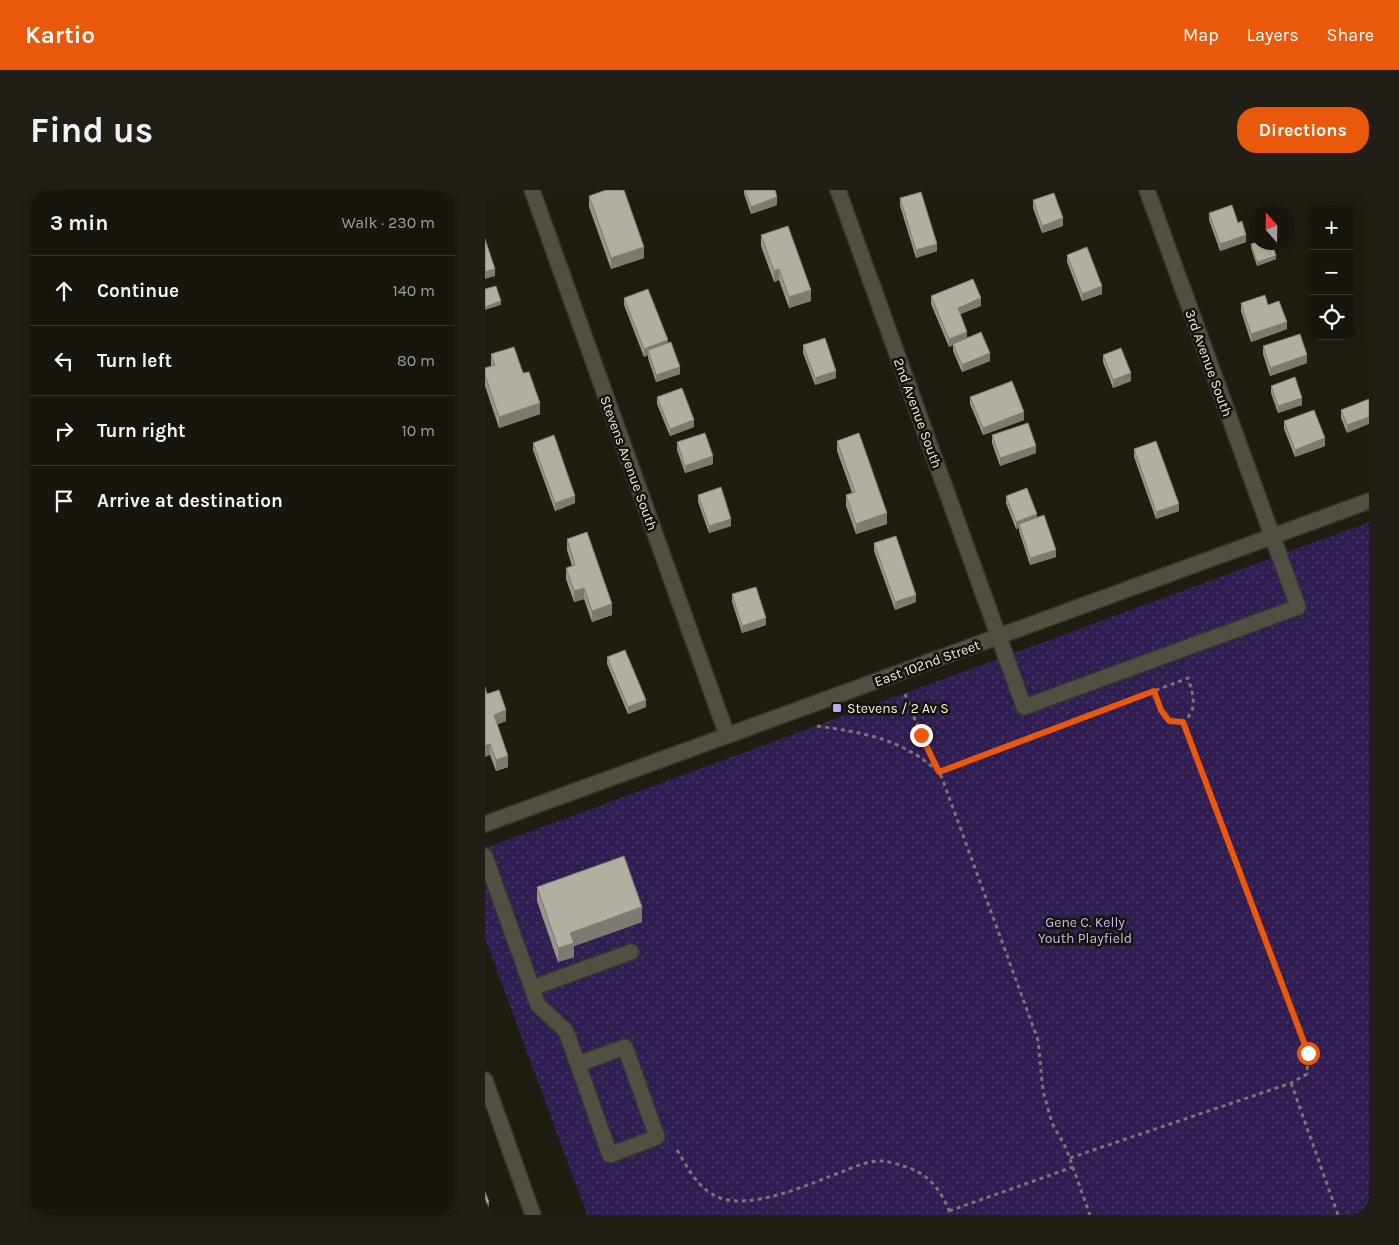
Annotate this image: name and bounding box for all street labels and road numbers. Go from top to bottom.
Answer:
street label: 3rd Avenue South [1181,307,1236,419]
street label: 2nd Avenue South [890,356,945,471]
street label: Stevens Avenue South [596,394,661,533]
street label: East 102nd Street [872,636,982,690]

